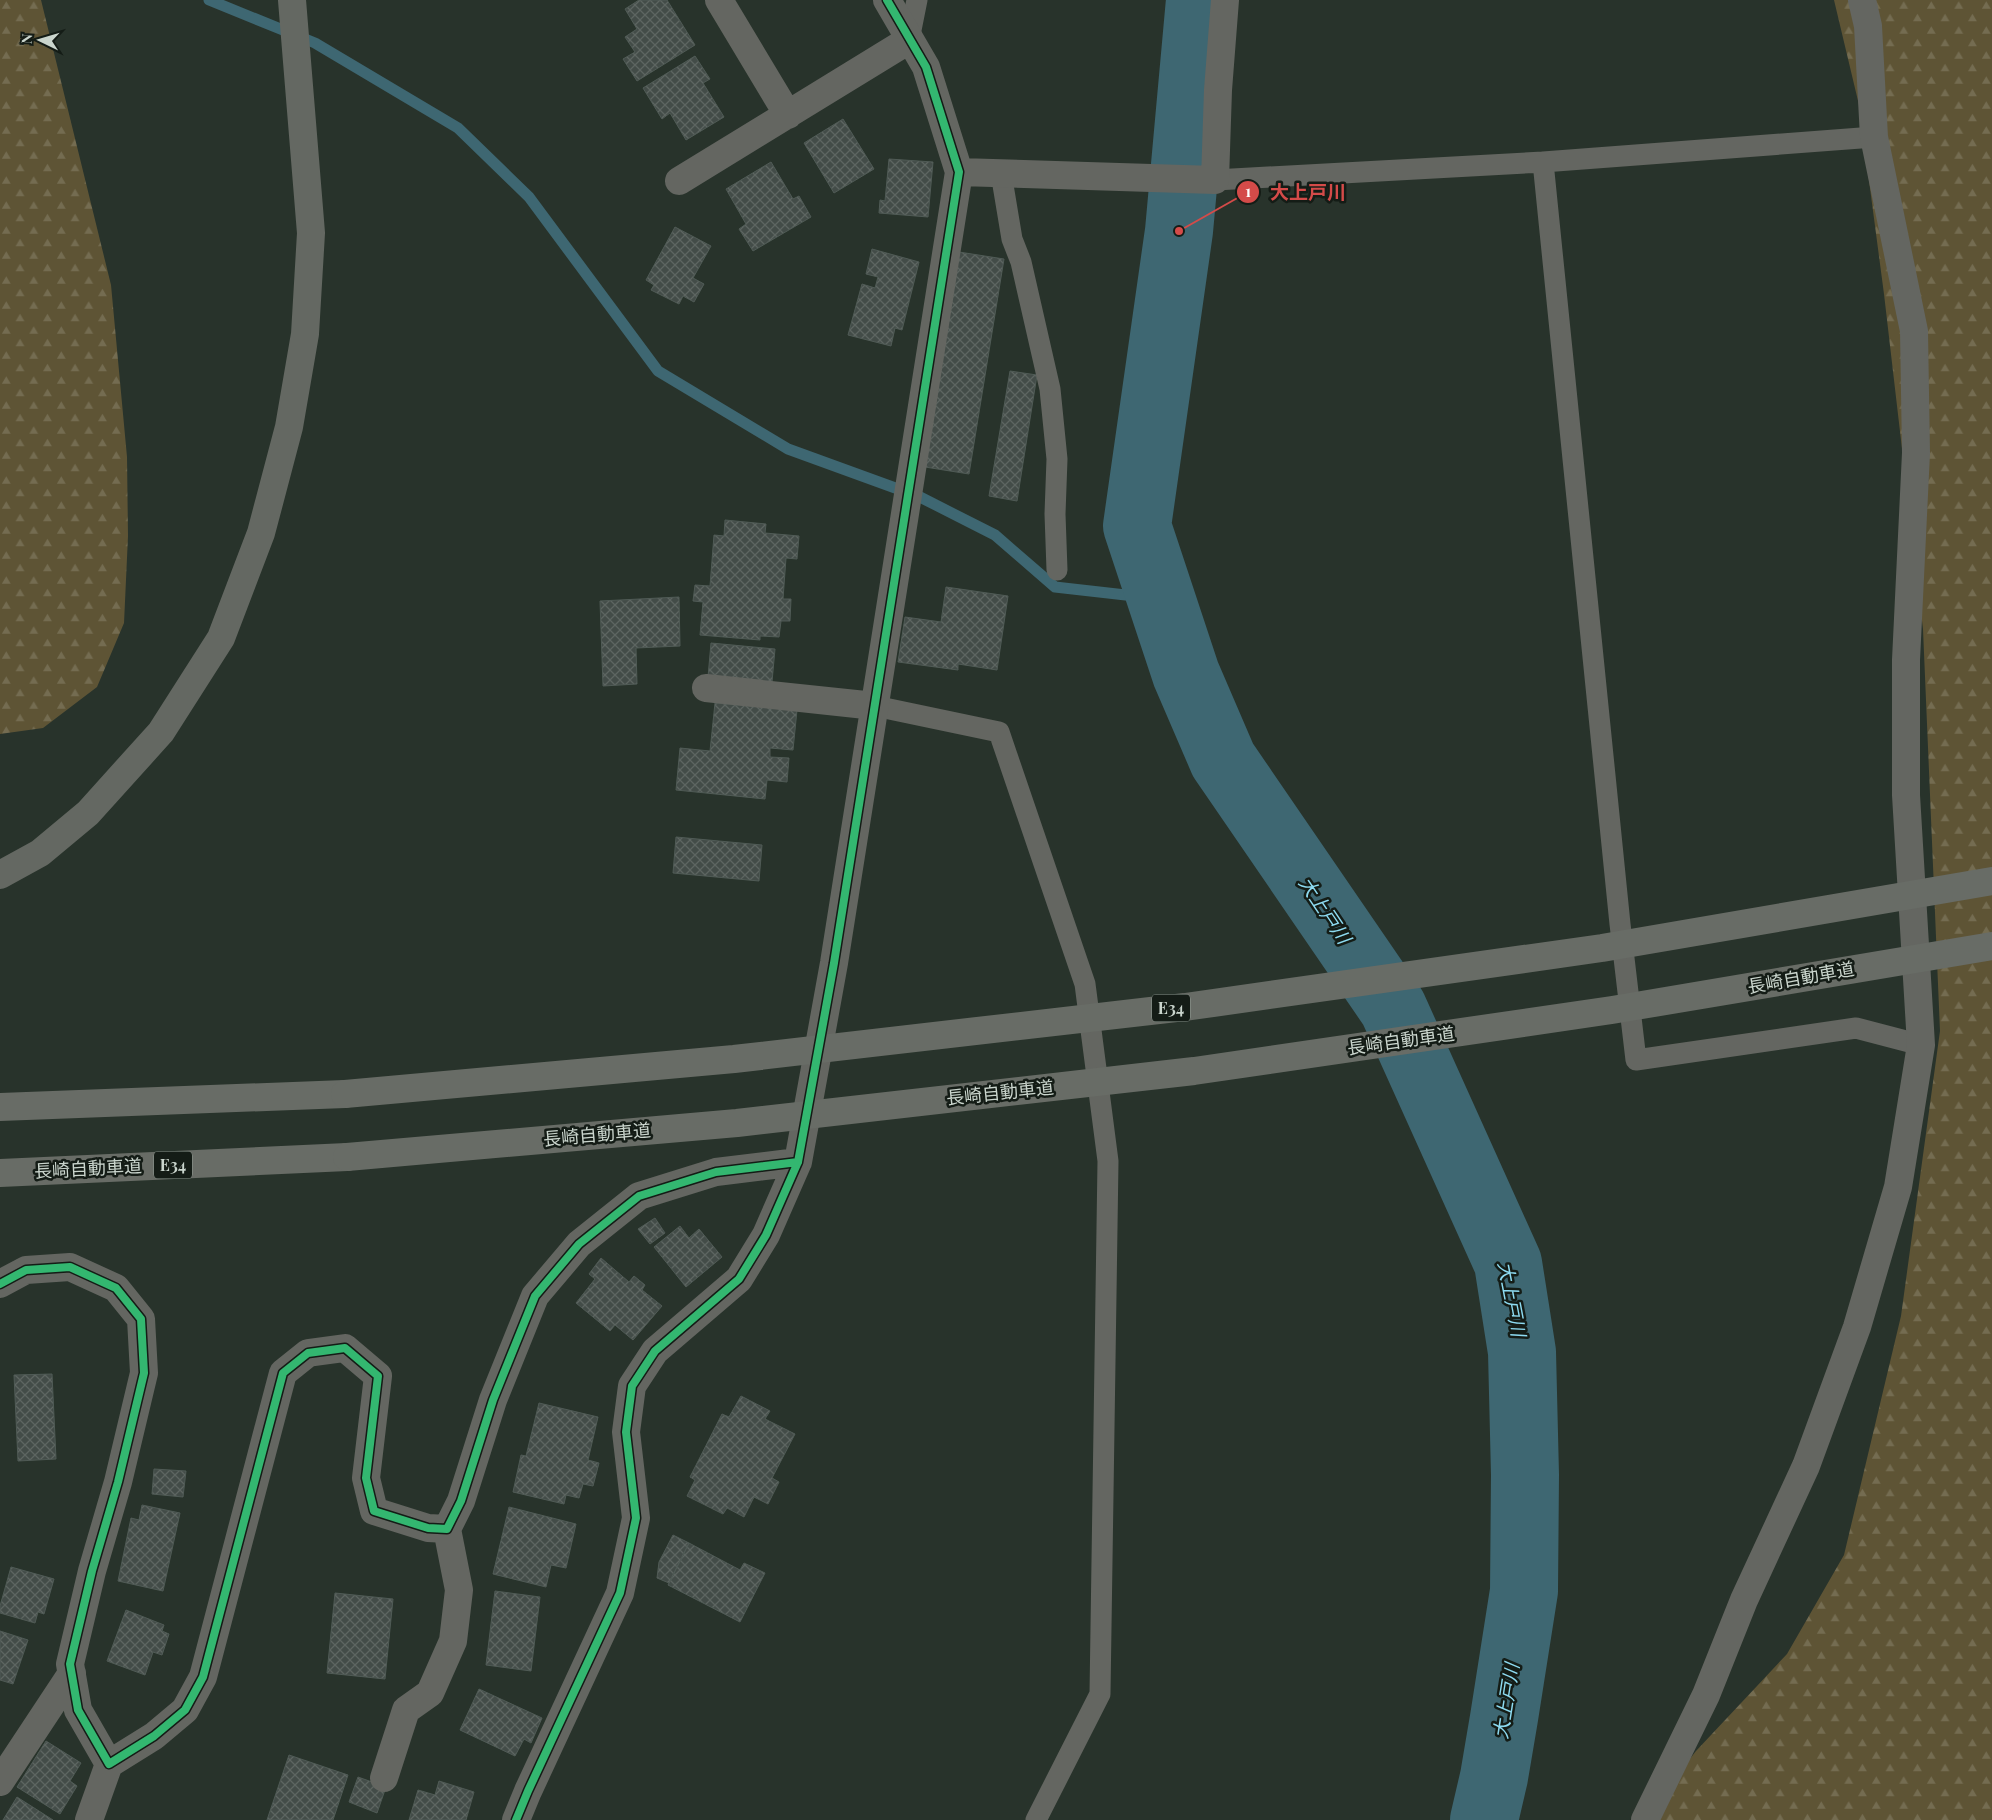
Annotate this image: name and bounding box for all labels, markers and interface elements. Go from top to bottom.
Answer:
north arrow [15,15,65,65]
text: N [17,33,36,45]
callout: 大上戸川 [1235,175,1356,209]
text: 大上戸川 [1270,178,1346,204]
text: 1 [1245,181,1251,201]
water label: 大上戸川 [1294,871,1359,950]
street label: 長崎自動車道 [1746,956,1856,998]
road number: E34 [1152,994,1190,1021]
street label: 長崎自動車道 [1346,1021,1456,1059]
street label: 長崎自動車道 [945,1074,1055,1110]
street label: 長崎自動車道 [542,1117,652,1151]
road number: E34 [154,1152,192,1178]
street label: 長崎自動車道 [33,1153,143,1183]
water label: 大上戸川 [1493,1259,1533,1341]
water label: 大上戸川 [1486,1659,1524,1740]

